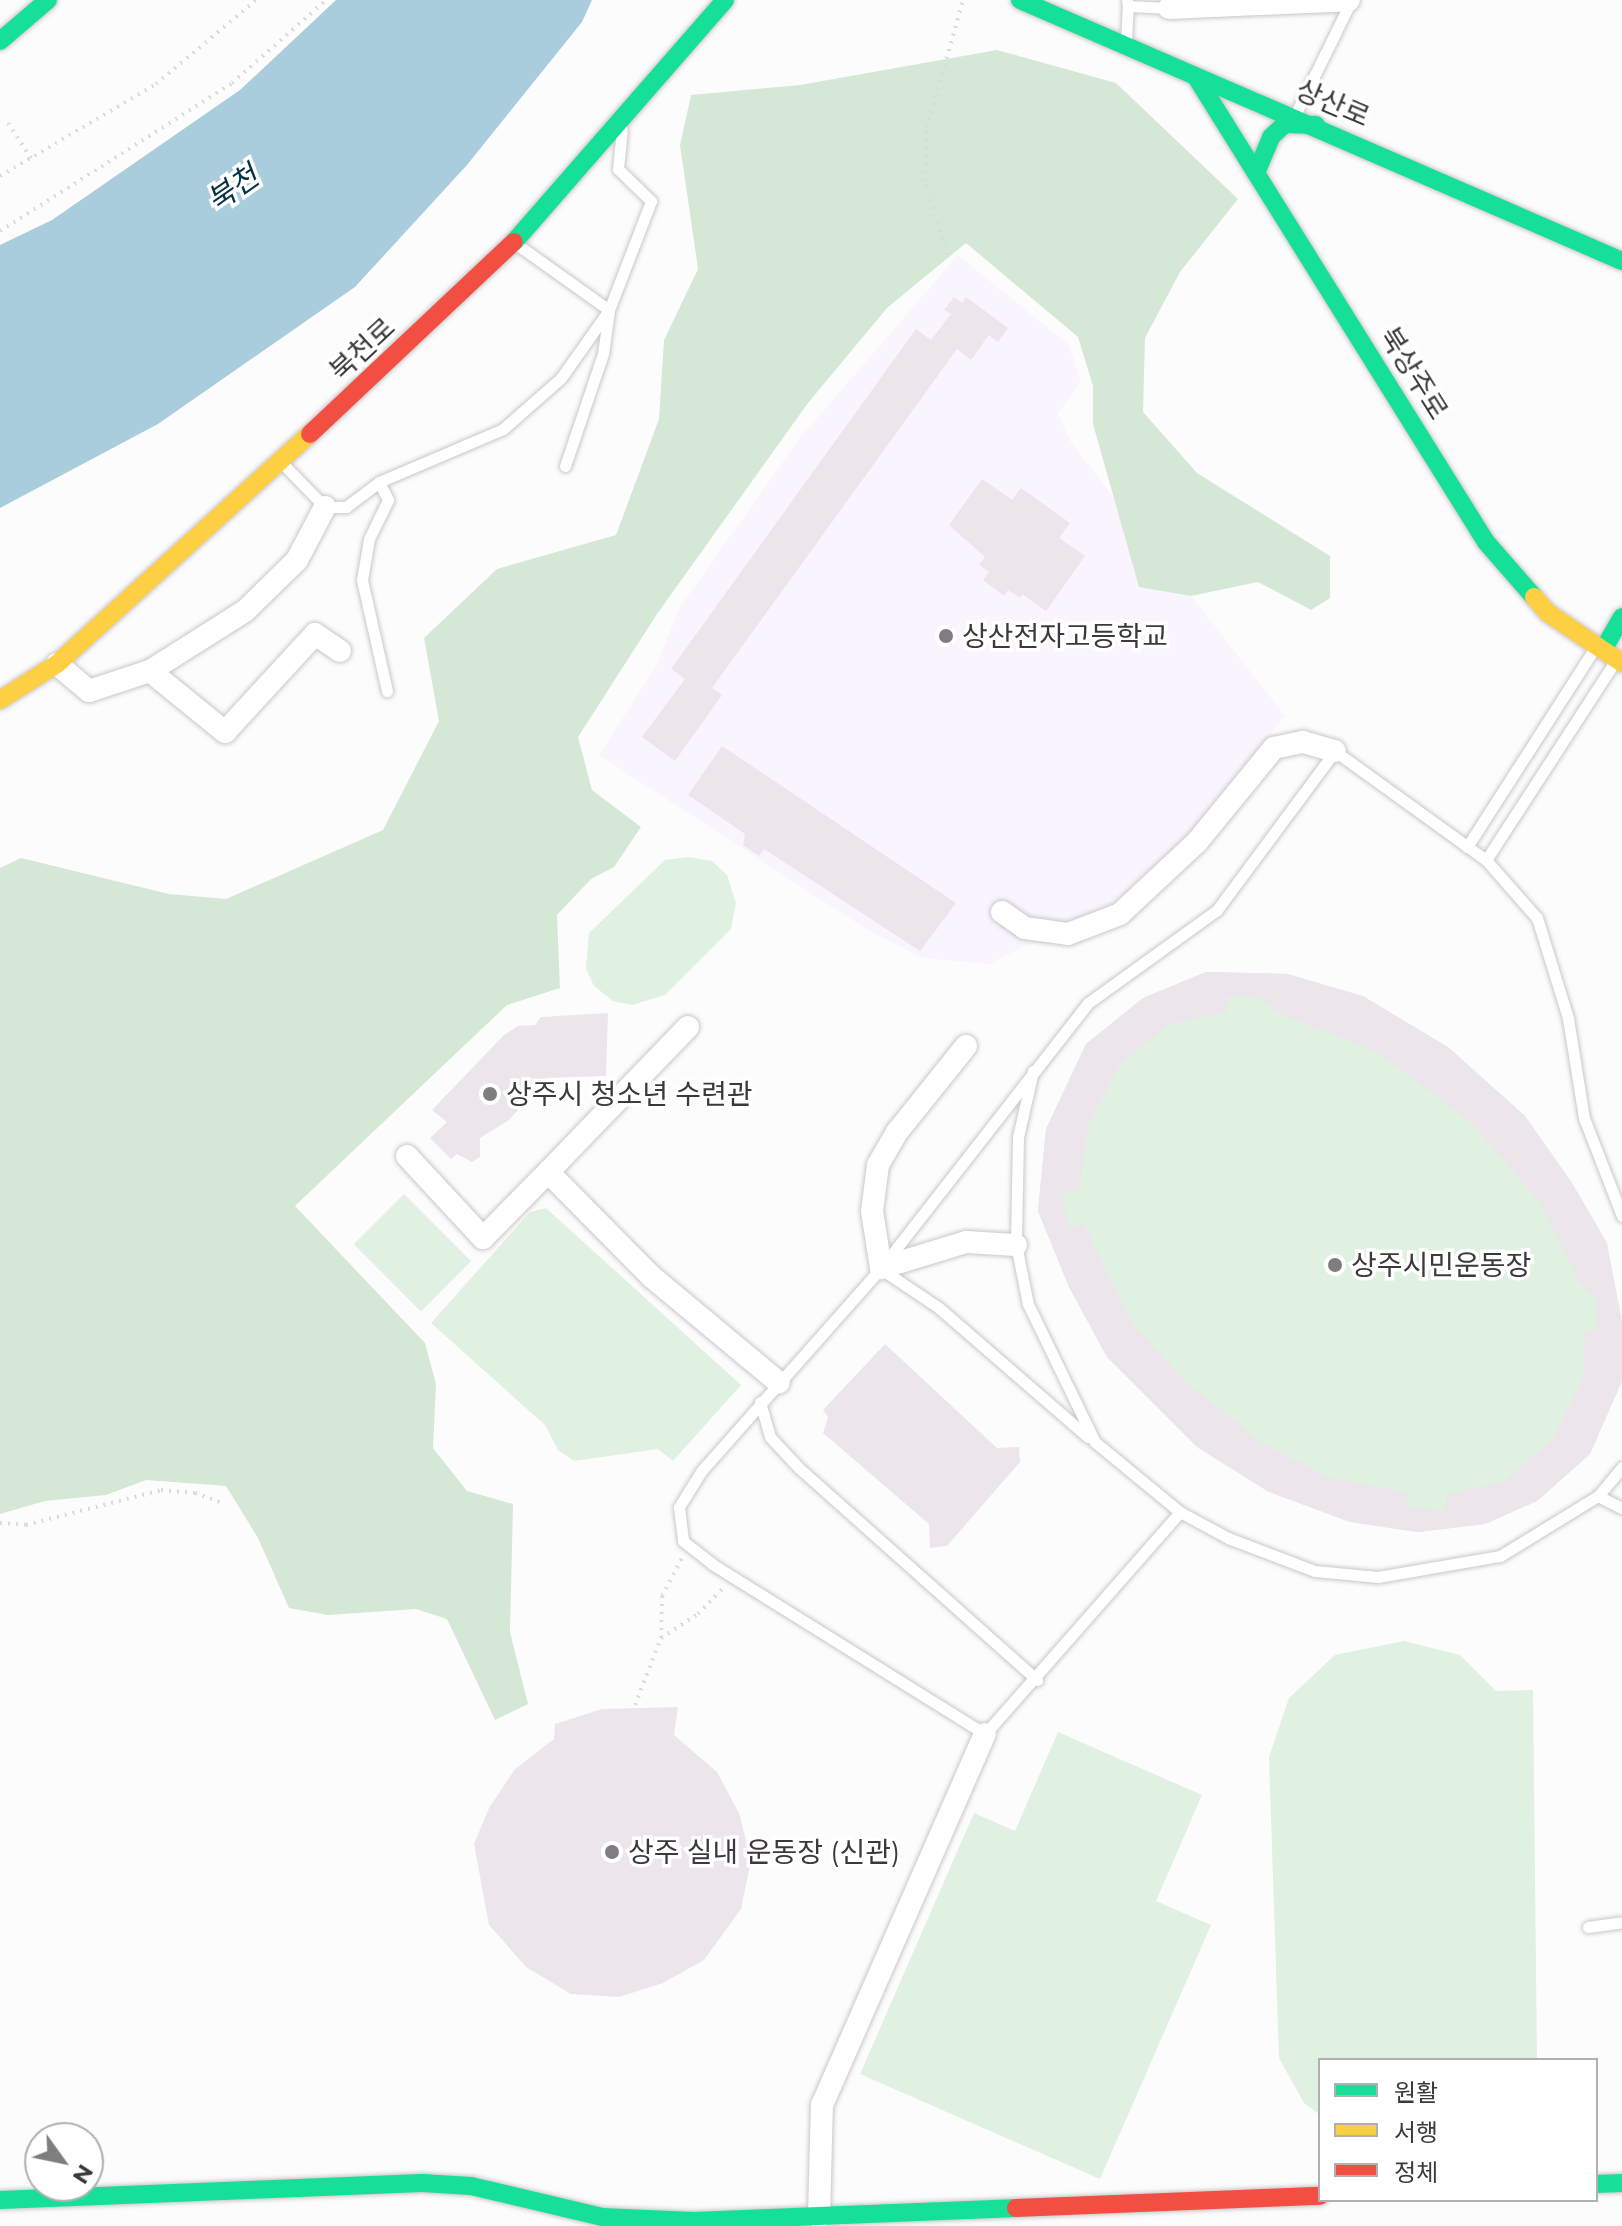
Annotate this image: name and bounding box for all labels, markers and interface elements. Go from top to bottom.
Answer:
street label: 상산로 [1291,72,1375,134]
water label: 북천 [200,158,266,220]
street label: 북천로 [322,310,402,388]
street label: 북상주로 [1372,320,1456,426]
place label: 상산전자고등학교 [962,619,1168,653]
marker: 상산전자고등학교 [937,627,955,645]
place label: 상주시 청소년 수련관 [506,1077,753,1111]
marker: 상주시 청소년 수련관 [481,1085,499,1103]
place label: 상주시민운동장 [1351,1248,1531,1282]
marker: 상주시민운동장 [1326,1256,1344,1274]
place label: 상주 실내 운동장 (신관) [628,1835,900,1869]
marker: 상주 실내 운동장 (신관) [603,1843,621,1861]
legend [1318,2058,1598,2202]
text: 원활 [1394,2078,1438,2107]
text: 서행 [1394,2118,1438,2147]
north arrow [24,2122,104,2202]
text: 정체 [1394,2158,1438,2187]
text: N [67,2159,99,2189]

